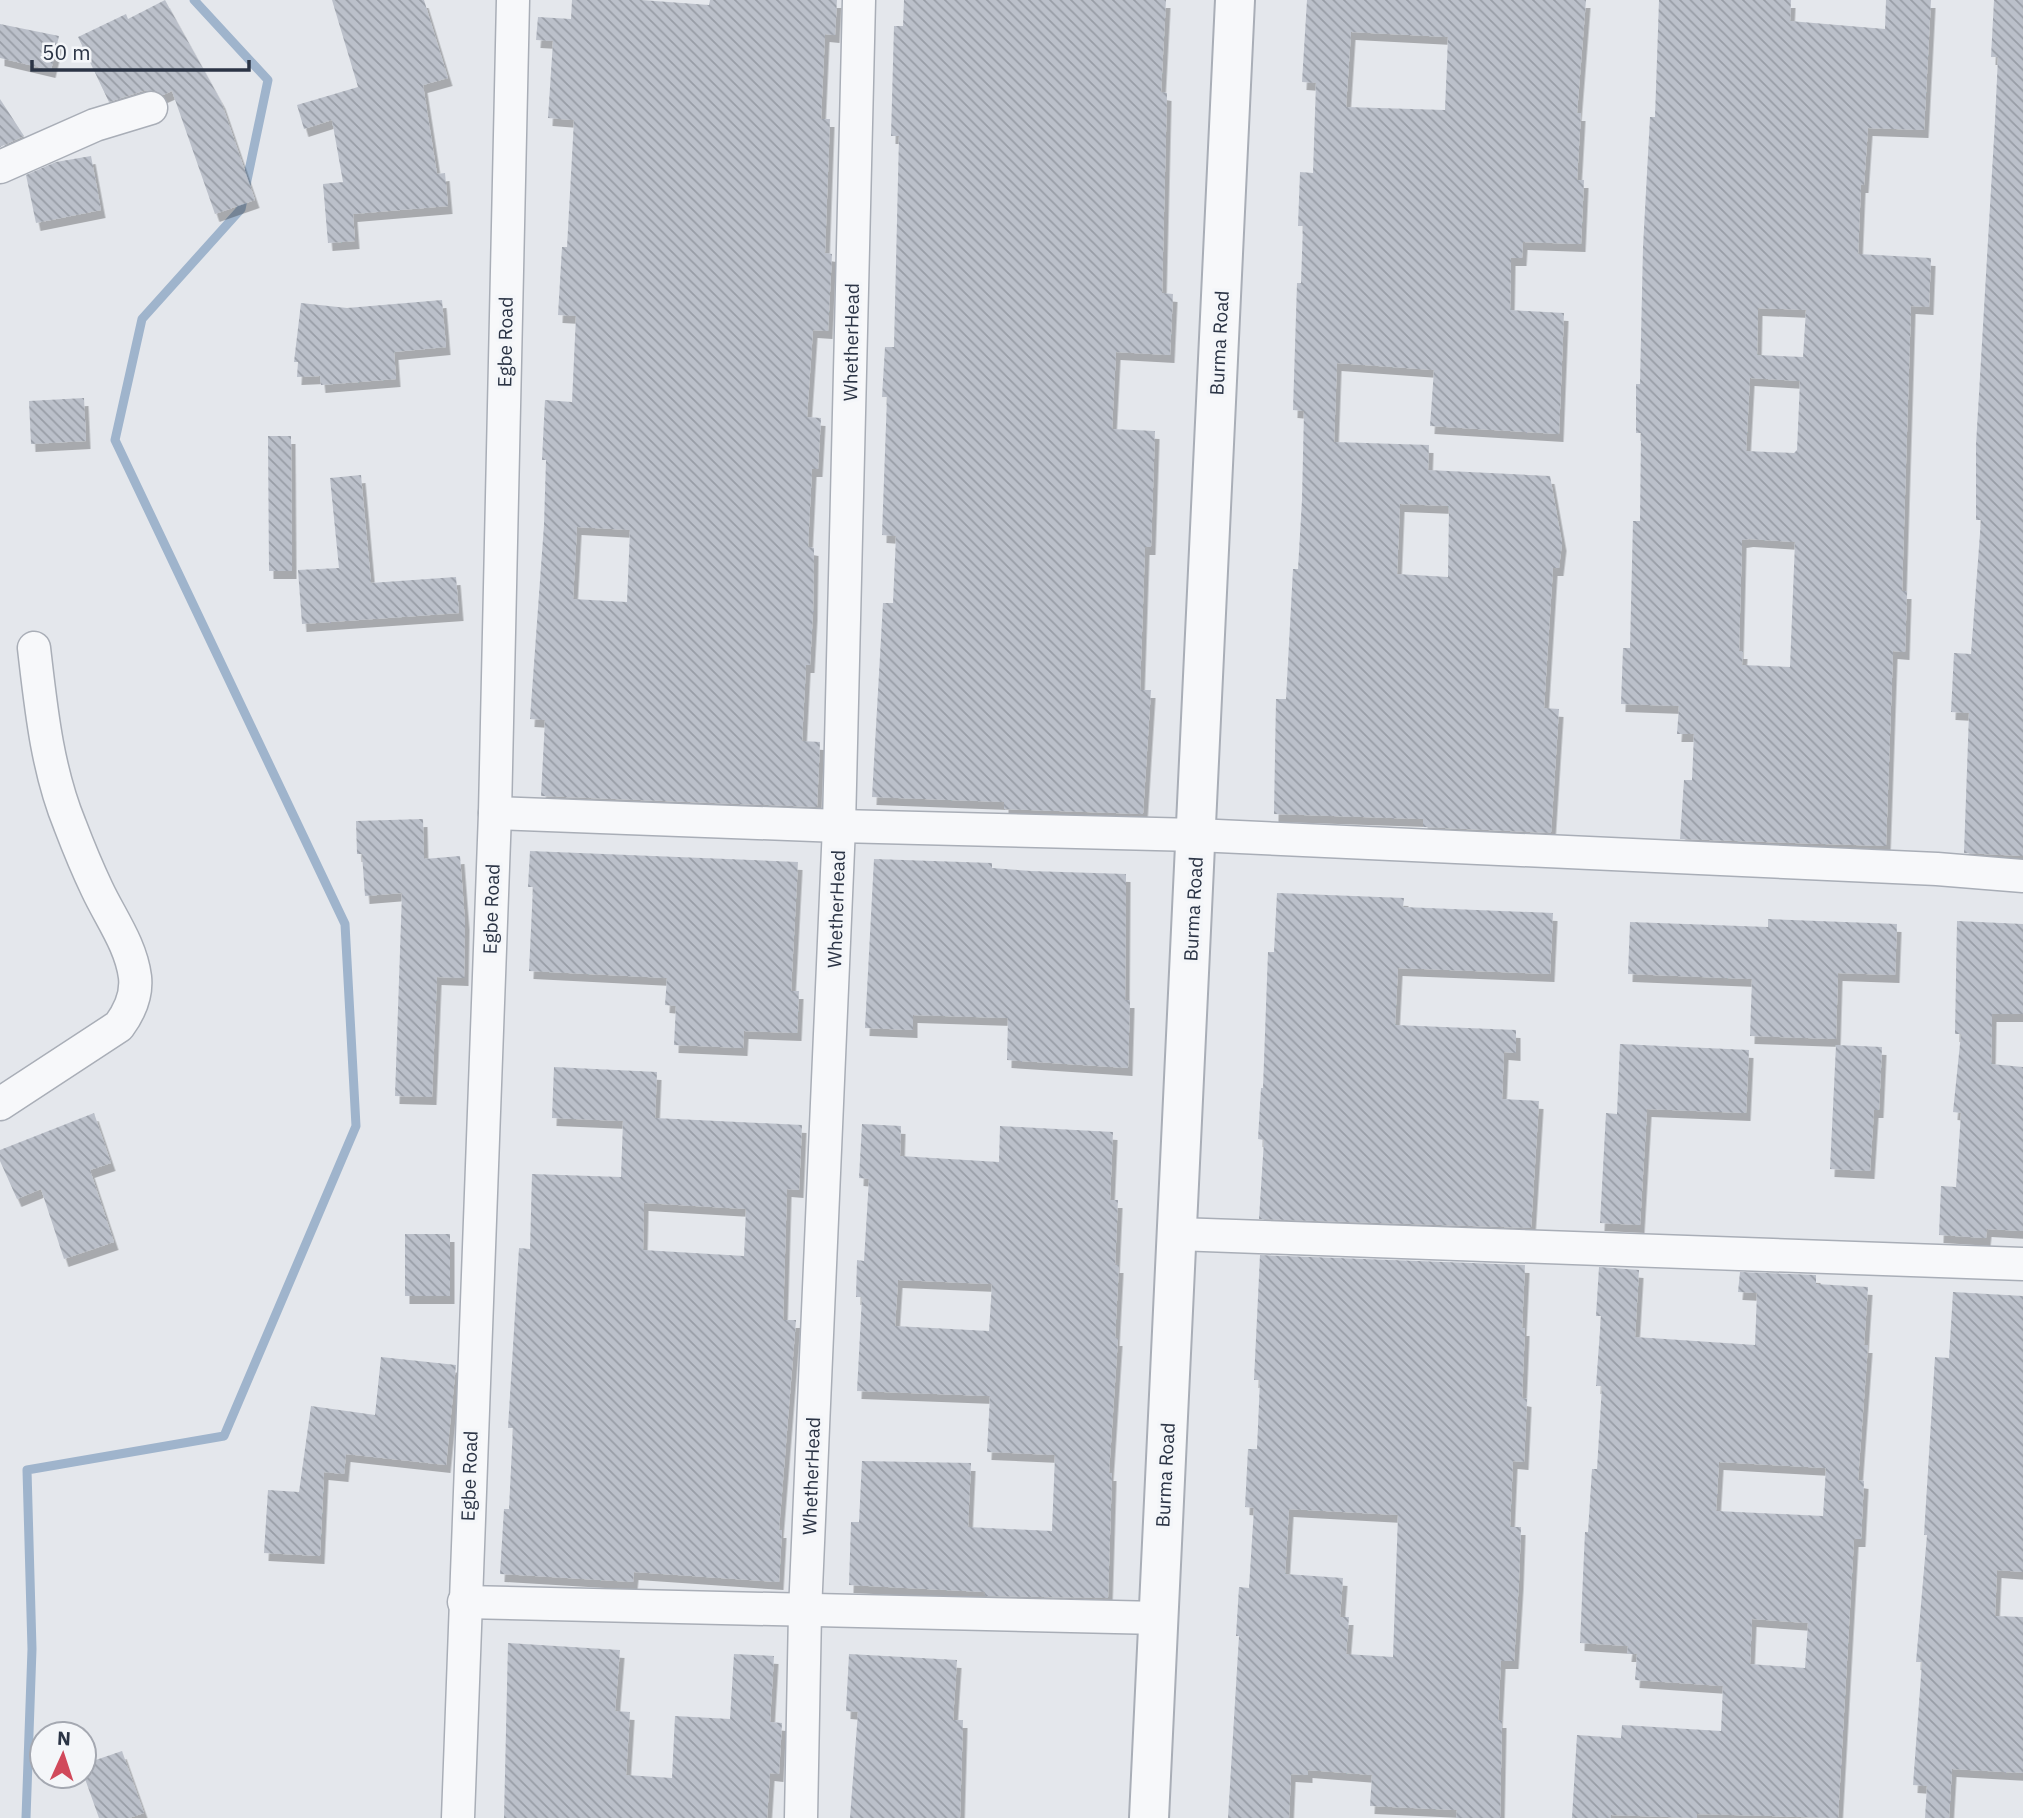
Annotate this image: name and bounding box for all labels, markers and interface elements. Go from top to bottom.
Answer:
scale bar [32,28,248,72]
text: 50 m [42,38,91,66]
street label: WhetherHead [838,283,864,401]
street label: Burma Road [1204,290,1234,396]
street label: Egbe Road [492,296,518,388]
street label: WhetherHead [822,850,850,968]
street label: Burma Road [1178,856,1208,962]
street label: Egbe Road [477,863,505,955]
street label: WhetherHead [797,1417,825,1535]
street label: Burma Road [1150,1422,1180,1528]
street label: Egbe Road [455,1430,483,1522]
north arrow [28,1720,98,1790]
text: N [56,1726,71,1750]

